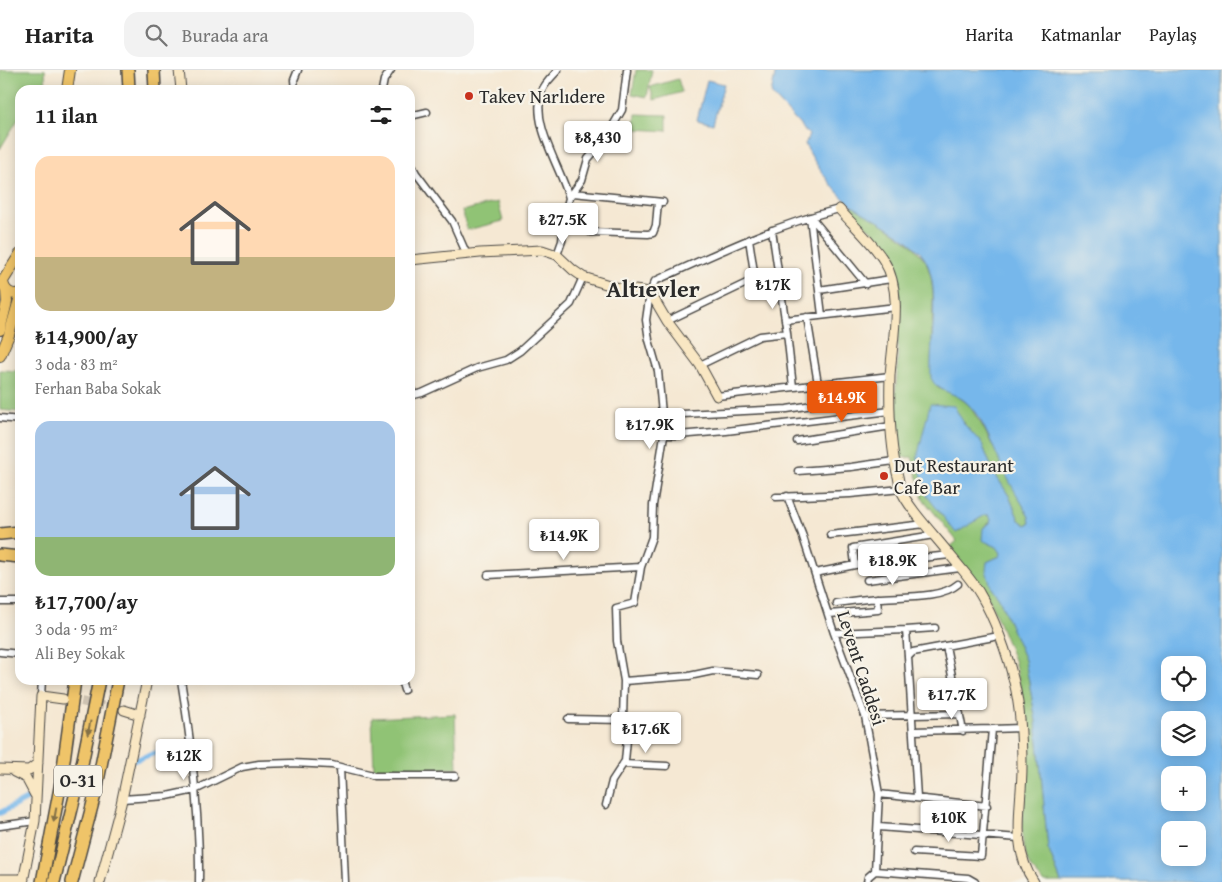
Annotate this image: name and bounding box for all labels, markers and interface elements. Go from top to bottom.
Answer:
search box [124,12,474,57]
text: Harita [25,17,94,52]
icon: search [142,21,170,49]
text: Burada ara [182,21,268,49]
text: Harita [966,21,1013,48]
text: Katmanlar [1041,21,1121,48]
text: Paylaş [1149,21,1197,48]
place label: Takev Narlıdere [479,82,605,110]
marker: Takev Narlıdere [463,90,475,102]
text: 11 ilan [35,100,98,131]
icon: filters [367,101,395,129]
pin: ₺8,430 [557,121,639,163]
text: ₺8,430 [575,125,621,149]
icon: home [170,188,260,278]
pin: ₺27.5K [522,202,604,245]
text: ₺27.5K [539,207,587,231]
pin: ₺17K [743,268,803,310]
district label: Altıevler [606,271,700,306]
text: ₺17K [756,272,790,296]
text: ₺14,900/ay [35,321,138,352]
text: 3 oda · 83 m² [35,352,118,376]
text: Ferhan Baba Sokak [35,376,161,400]
pin: ₺14.9K [801,380,883,423]
text: ₺14.9K [818,385,866,409]
pin: ₺17.9K [609,408,691,450]
text: ₺17.9K [626,412,674,436]
place label: Dut Restaurant Cafe Bar [894,451,1014,501]
icon: home [170,453,260,543]
marker: Dut Restaurant Cafe Bar [878,470,890,482]
pin: ₺14.9K [523,518,605,561]
text: ₺14.9K [540,523,588,547]
pin: ₺18.9K [852,544,934,586]
text: ₺18.9K [869,548,917,572]
text: ₺17,700/ay [35,586,138,617]
street label: Levent Caddesi [830,607,894,729]
text: 3 oda · 95 m² [35,617,118,641]
text: Ali Bey Sokak [35,641,125,665]
map controls [1161,656,1206,866]
button: locate [1161,656,1206,701]
pin: ₺17.7K [911,678,993,720]
text: ₺17.7K [928,682,976,706]
button: layers [1161,711,1206,756]
pin: ₺17.6K [605,712,687,754]
text: ₺17.6K [622,716,670,740]
one-way arrow [85,720,93,735]
pin: ₺12K [154,738,214,781]
text: ₺12K [167,743,201,767]
road number: O-31 [54,766,102,796]
button: + [1161,766,1206,811]
pin: ₺10K [919,800,979,843]
text: ₺10K [932,805,966,829]
one-way arrow [51,807,59,823]
button: − [1161,821,1206,866]

